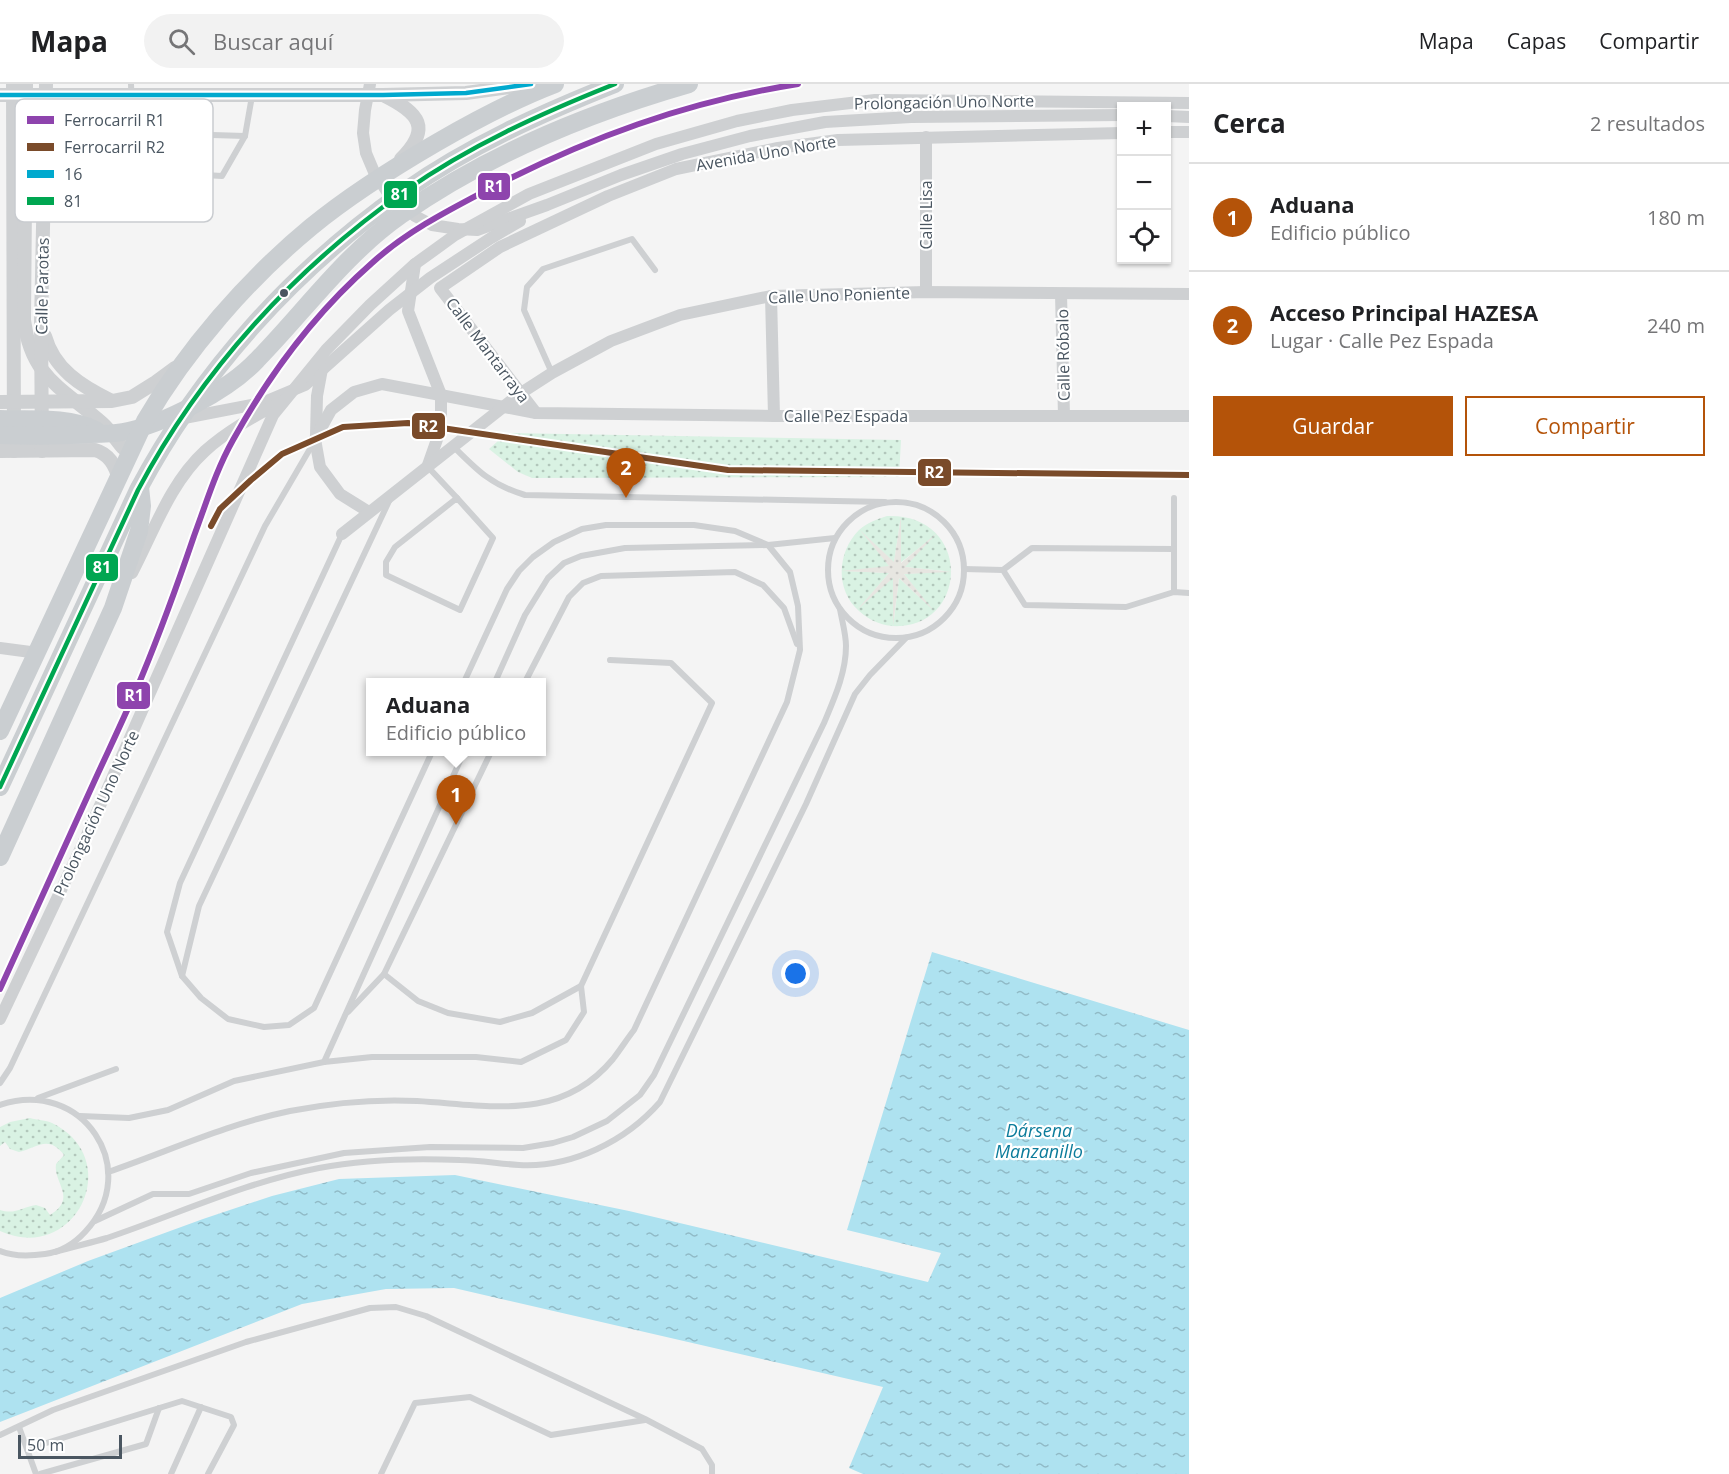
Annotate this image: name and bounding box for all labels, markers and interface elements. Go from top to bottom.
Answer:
search box [144,14,564,68]
text: Mapa [30,22,108,60]
icon: search [165,25,198,58]
text: Buscar aquí [213,26,333,56]
text: Mapa [1419,27,1474,55]
text: Capas [1507,27,1566,55]
text: Compartir [1599,27,1699,55]
street label: Prolongación Uno Norte [854,89,1034,115]
legend [15,99,213,222]
map controls [1117,102,1171,264]
button: + [1117,102,1171,156]
text: Cerca [1213,105,1286,141]
text: Ferrocarril R1 [64,109,165,131]
text: 2 resultados [1590,110,1705,137]
street label: Avenida Uno Norte [694,130,838,176]
text: Ferrocarril R2 [64,136,165,158]
button: − [1117,156,1171,210]
text: 16 [64,163,82,185]
line badge: R1 [477,172,511,201]
text: R1 [484,175,504,197]
line badge: 81 [383,180,418,209]
street label: Calle Lisa [915,180,937,250]
text: 81 [391,183,409,205]
text: Aduana [1270,189,1355,219]
text: 81 [64,190,82,212]
text: 1 [1227,204,1238,231]
text: 180 m [1647,204,1705,231]
button: locate [1117,210,1171,264]
text: Edificio público [1270,219,1410,246]
street label: Calle Parotas [30,237,54,335]
street label: Calle Uno Poniente [768,282,910,308]
unlabelled marker [278,287,290,299]
street label: Calle Mantarraya [441,293,535,407]
text: Acceso Principal HAZESA [1270,297,1538,327]
street label: Calle Róbalo [1051,309,1075,401]
text: 2 [1227,312,1238,339]
text: 240 m [1647,312,1705,339]
text: Lugar · Calle Pez Espada [1270,327,1494,354]
button: Guardar [1213,396,1453,456]
button: Compartir [1465,396,1705,456]
street label: Calle Pez Espada [784,405,908,427]
line badge: R2 [411,412,446,440]
text: R2 [418,415,438,437]
pin: 2 [606,448,646,498]
line badge: R2 [917,458,952,487]
text: R2 [924,461,944,483]
line badge: 81 [85,553,119,582]
text: 81 [93,556,111,578]
popup [366,678,546,756]
line badge: R1 [116,681,151,710]
text: R1 [124,684,144,706]
text: Aduana [386,689,470,719]
text: Edificio público [386,719,526,746]
street label: Prolongación Uno Norte [48,727,144,899]
pin: 1 [436,776,476,825]
your location [781,959,810,988]
water label: Dársena Manzanillo [995,1118,1083,1163]
scale bar [18,1432,122,1460]
text: 50 m [27,1434,64,1456]

